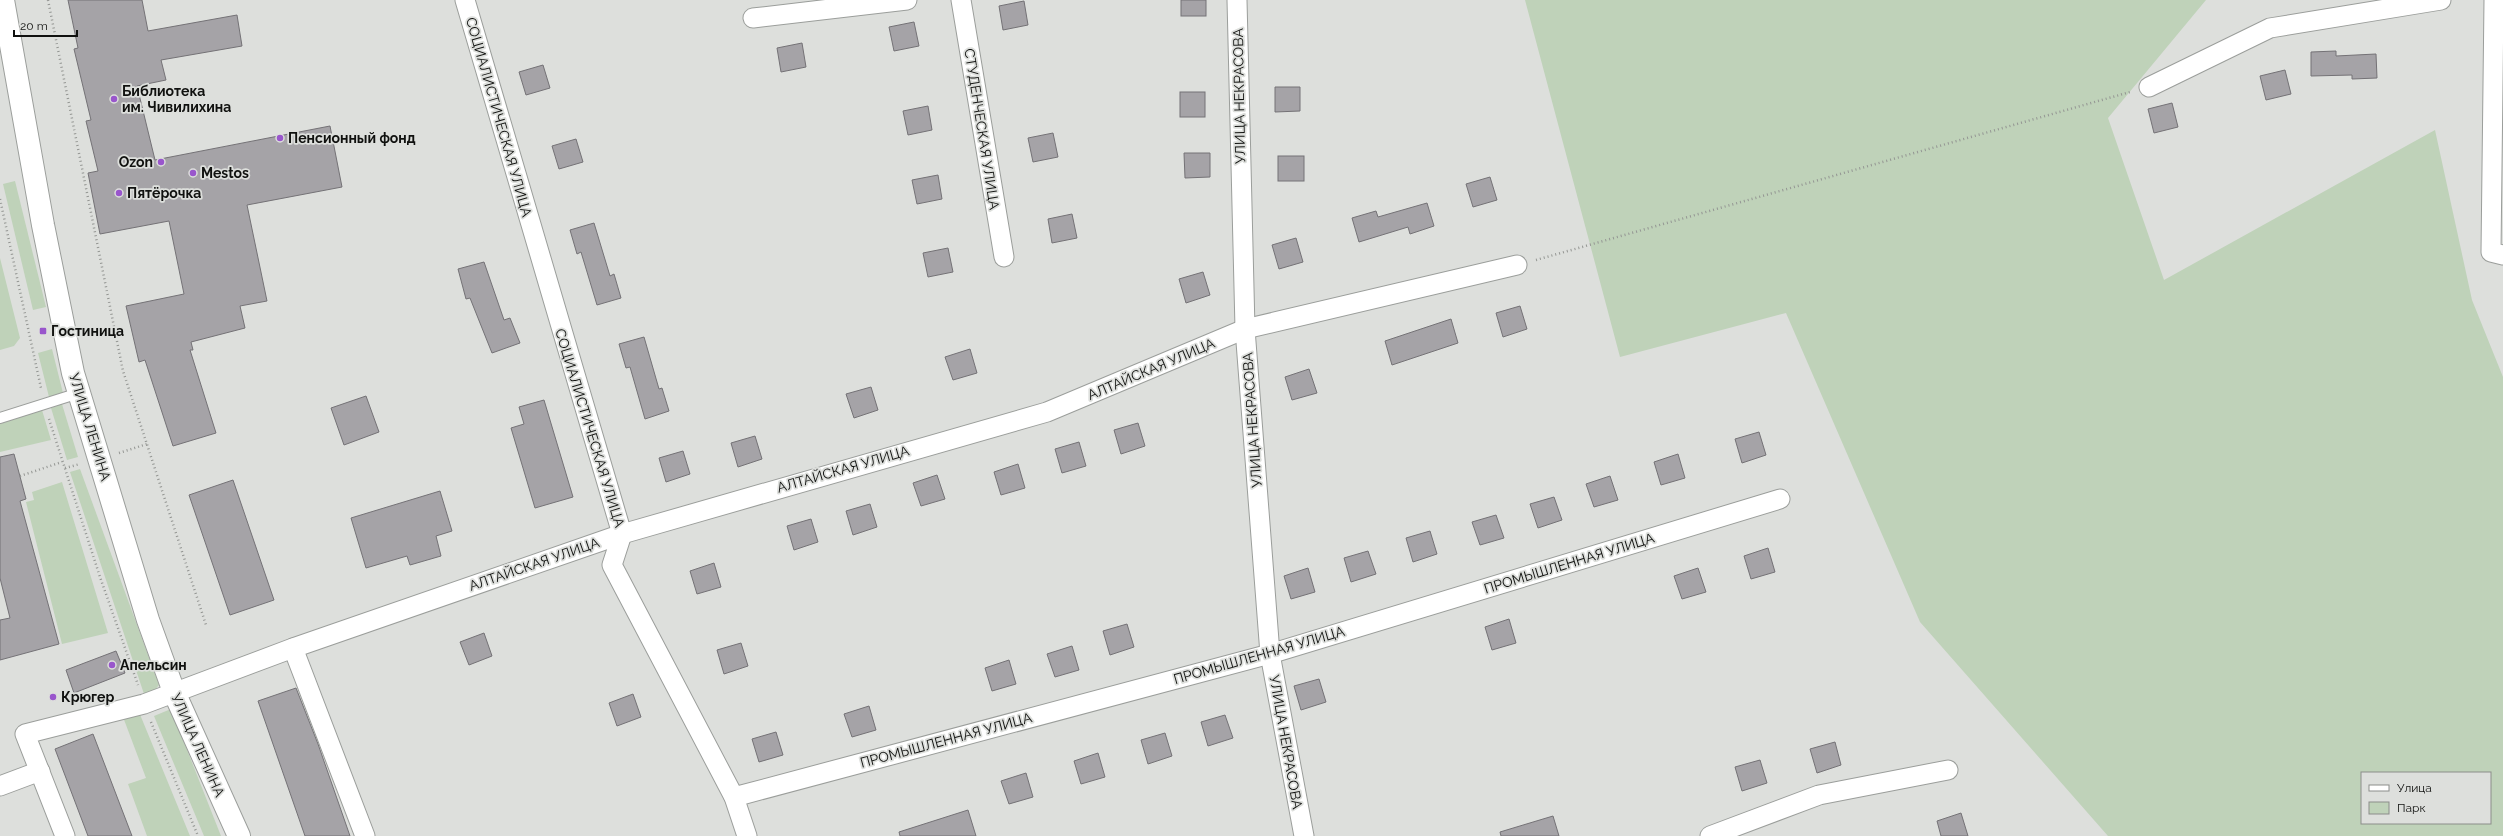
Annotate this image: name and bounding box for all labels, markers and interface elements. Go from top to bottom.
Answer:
scale bar [14,12,77,38]
street label: СОЦИАЛИСТИЧЕСКАЯ УЛИЦА [463,15,535,219]
text: 20 m [20,19,48,33]
street label: УЛИЦА НЕКРАСОВА [1230,27,1248,164]
street label: СТУДЕНЧЕСКАЯ УЛИЦА [961,47,1003,211]
place label: Библиотека им. Чивилихина [122,83,231,115]
marker: Библиотека им. Чивилихина [109,94,119,104]
place label: Пенсионный фонд [288,130,416,146]
marker: Пенсионный фонд [275,133,285,143]
place label: Ozon [119,154,153,170]
marker: Ozon [156,157,166,167]
place label: Mestos [201,165,249,181]
marker: Mestos [188,168,198,178]
place label: Пятёрочка [127,185,201,201]
marker: Пятёрочка [114,188,124,198]
place label: Гостиница [51,323,124,339]
marker: Гостиница [38,326,48,336]
street label: СОЦИАЛИСТИЧЕСКАЯ УЛИЦА [552,327,628,530]
street label: АЛТАЙСКАЯ УЛИЦА [1084,334,1218,403]
street label: УЛИЦА НЕКРАСОВА [1239,351,1265,488]
street label: УЛИЦА ЛЕНИНА [66,371,114,483]
street label: АЛТАЙСКАЯ УЛИЦА [775,441,912,496]
street label: ПРОМЫШЛЕННАЯ УЛИЦА [1482,529,1657,597]
street label: АЛТАЙСКАЯ УЛИЦА [466,533,602,594]
street label: ПРОМЫШЛЕННАЯ УЛИЦА [1172,623,1347,687]
place label: Апельсин [120,657,187,673]
marker: Апельсин [107,660,117,670]
street label: УЛИЦА НЕКРАСОВА [1266,674,1306,811]
place label: Крюгер [61,689,114,705]
street label: УЛИЦА ЛЕНИНА [168,691,228,800]
marker: Крюгер [48,692,58,702]
street label: ПРОМЫШЛЕННАЯ УЛИЦА [858,709,1034,771]
legend [2361,772,2491,824]
text: Улица [2397,781,2432,795]
text: Парк [2397,801,2426,815]

